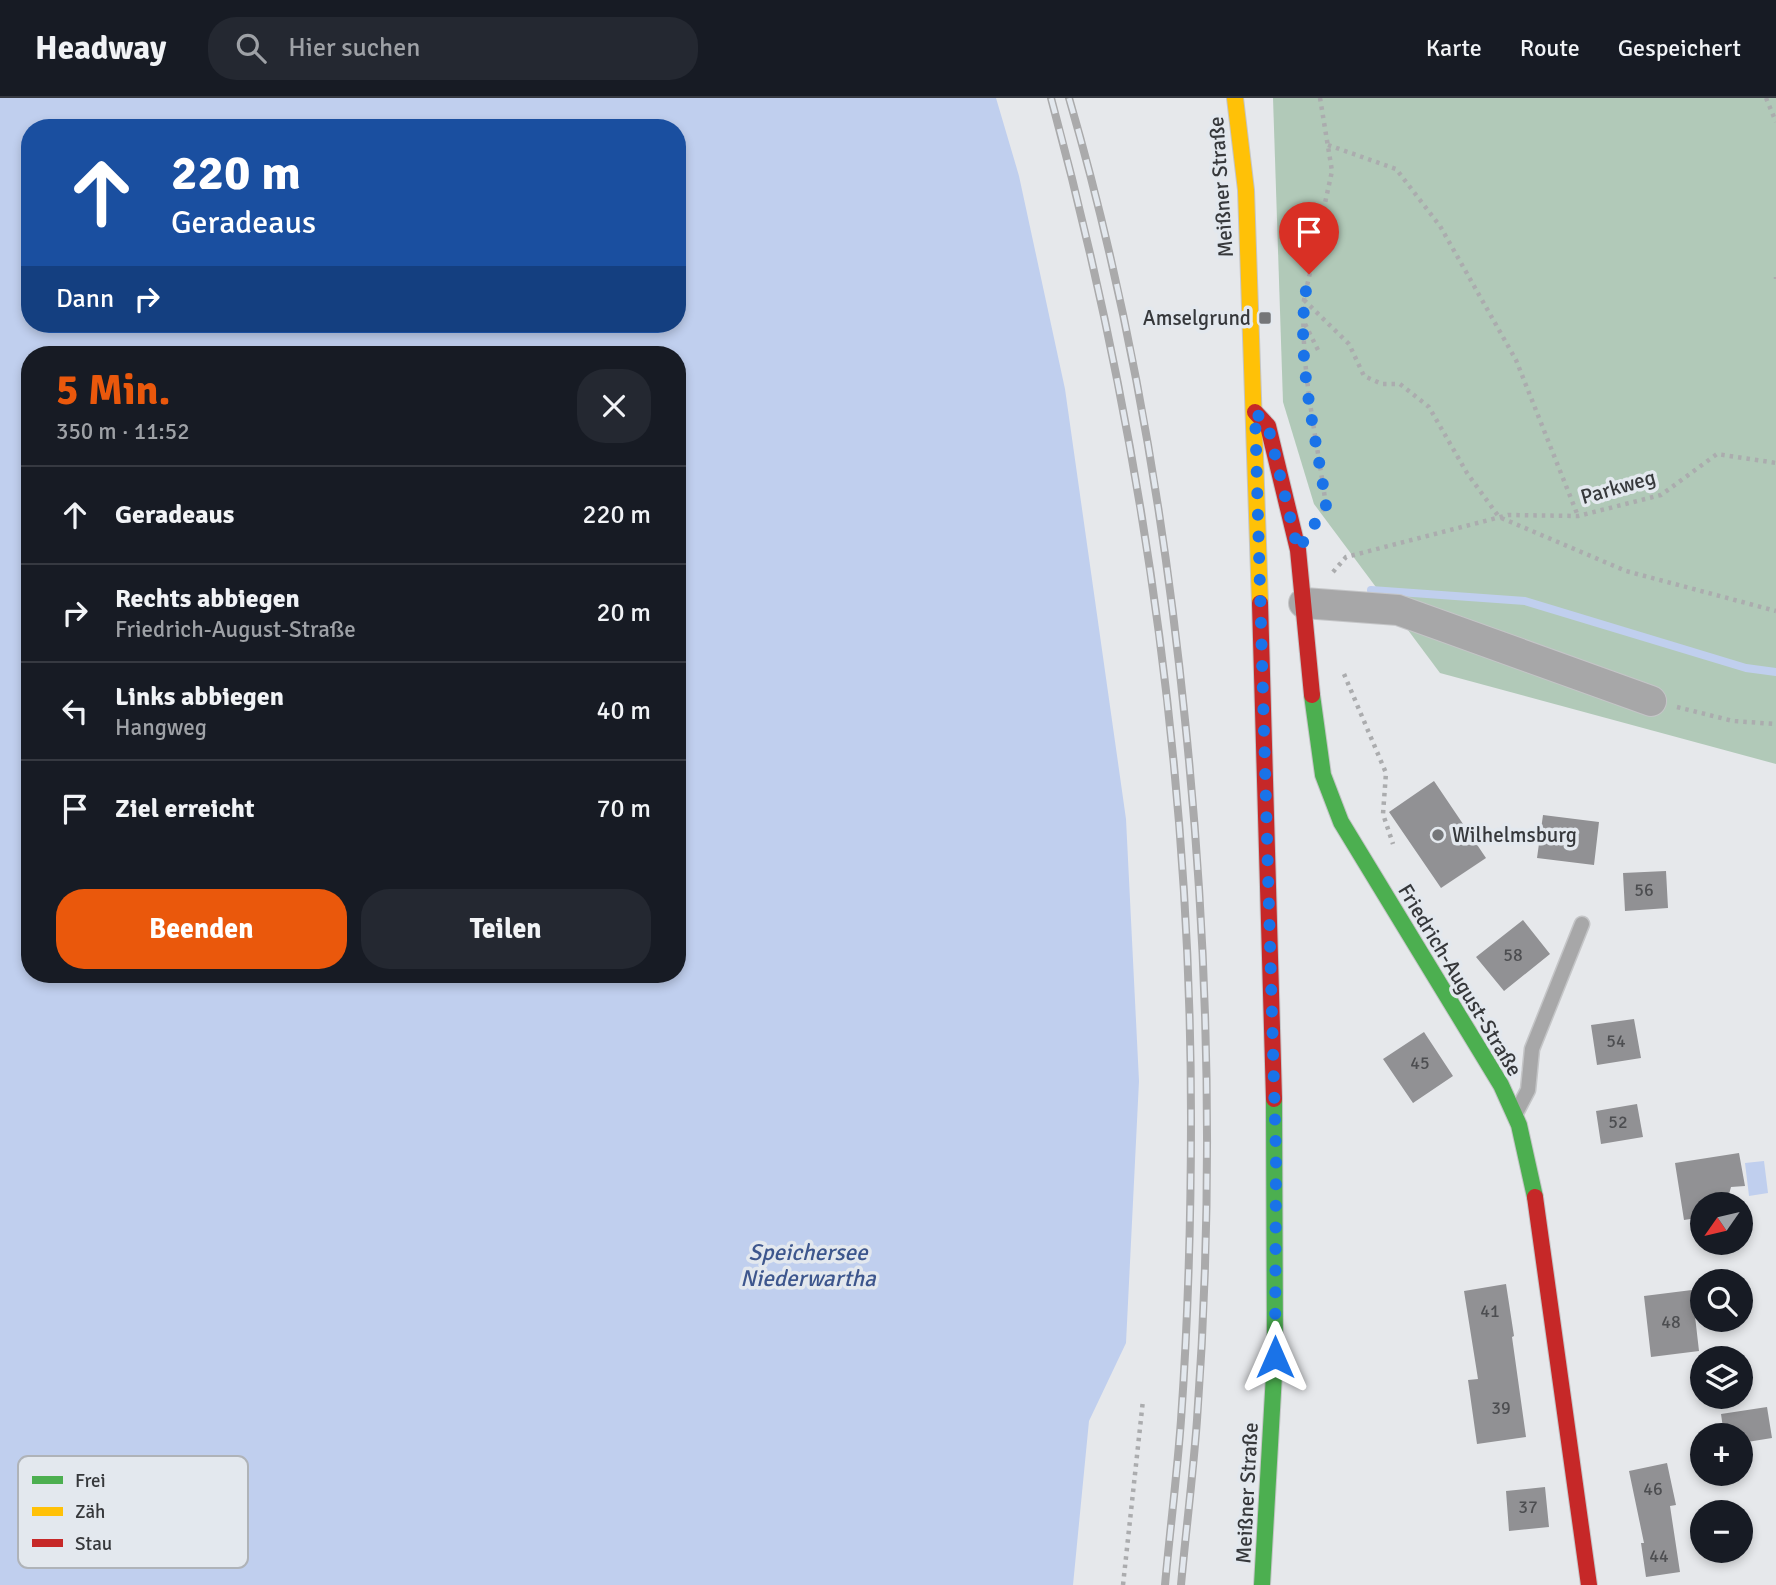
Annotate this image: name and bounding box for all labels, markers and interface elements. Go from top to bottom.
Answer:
search box [208,17,698,80]
text: Headway [35,28,166,69]
icon: search [232,29,270,67]
text: Hier suchen [288,32,420,64]
text: Karte [1426,33,1482,63]
text: Route [1520,33,1580,63]
text: Gespeichert [1618,33,1741,63]
street label: Meißner Straße [1203,116,1239,258]
text: 220 m [171,143,301,203]
icon: ahead [56,147,147,238]
pin [1279,202,1339,274]
text: Geradeaus [171,203,316,242]
icon: arrive [1290,213,1328,251]
icon: right [128,280,166,318]
text: Dann [56,283,114,315]
place label: Amselgrund [1143,305,1251,331]
marker: Amselgrund [1257,310,1273,326]
text: 5 Min. [56,365,170,416]
button: close [577,369,651,443]
text: 350 m · 11:52 [56,417,190,446]
street label: Parkweg [1577,464,1659,510]
icon: ahead [56,496,94,534]
text: Geradeaus [115,499,234,531]
text: 220 m [582,499,651,531]
text: Rechts abbiegen [115,583,300,615]
icon: right [56,594,94,632]
text: 20 m [596,597,651,629]
text: Friedrich-August-Straße [115,615,356,644]
text: Links abbiegen [115,681,284,713]
icon: left [56,692,94,730]
text: 40 m [596,695,651,727]
text: Hangweg [115,713,207,742]
icon: arrive [56,790,94,828]
text: Ziel erreicht [115,793,255,825]
text: 70 m [596,793,651,825]
place label: Wilhelmsburg [1452,822,1577,848]
marker: Wilhelmsburg [1430,827,1446,843]
street label: Friedrich-August-Straße [1392,879,1528,1081]
house number: 56 [1634,879,1654,901]
button: Beenden [56,889,347,969]
button: Teilen [361,889,651,969]
house number: 58 [1503,944,1523,966]
house number: 54 [1606,1030,1626,1052]
house number: 45 [1410,1052,1430,1074]
house number: 52 [1608,1111,1628,1133]
north arrow [1690,1192,1754,1255]
map controls [1690,1192,1753,1563]
water label: Speichersee Niederwartha [740,1238,877,1293]
button: search [1690,1269,1753,1332]
house number: 41 [1480,1300,1500,1322]
house number: 48 [1661,1311,1681,1333]
position arrow [1238,1320,1312,1394]
button: layers [1690,1346,1753,1409]
house number: 39 [1491,1397,1511,1419]
street label: Meißner Straße [1230,1422,1264,1564]
button: + [1690,1423,1753,1486]
legend [18,1456,248,1568]
text: Frei [75,1469,106,1493]
house number: 46 [1643,1478,1663,1500]
house number: 37 [1518,1496,1538,1518]
text: Zäh [75,1500,105,1524]
button: − [1690,1500,1753,1563]
text: Stau [75,1532,112,1556]
house number: 44 [1649,1545,1669,1567]

